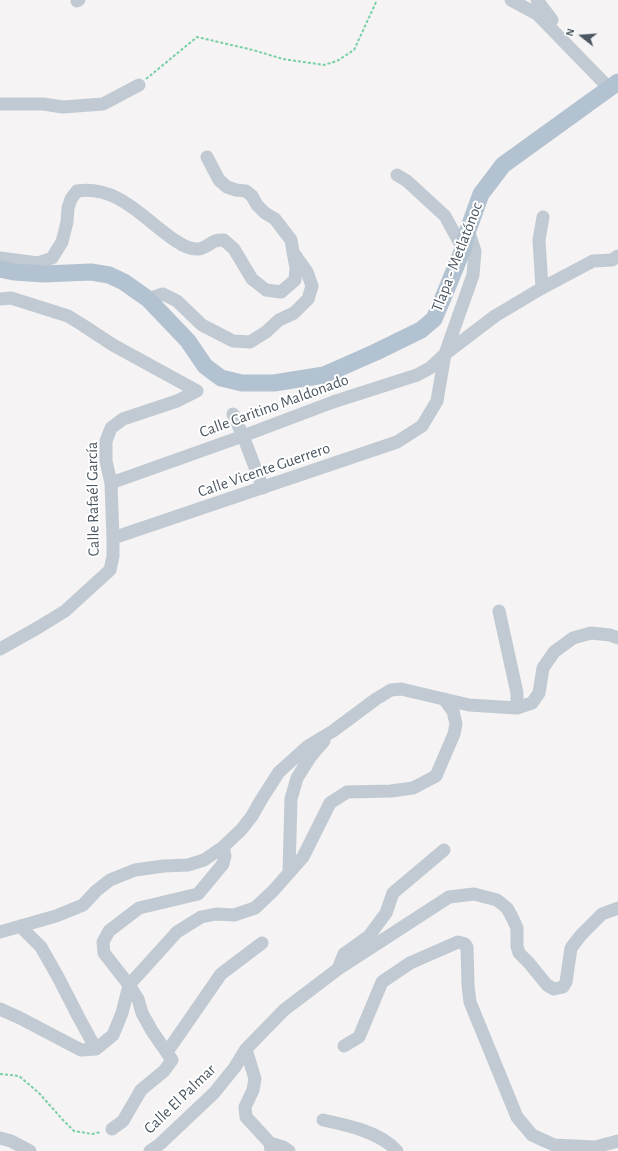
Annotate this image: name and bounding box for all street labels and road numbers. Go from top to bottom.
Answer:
street label: Tlapa - Metlatónoc [427,200,487,314]
street label: Calle Caritino Maldonado [197,370,351,442]
street label: Calle Vicente Guerrero [195,438,333,502]
street label: Calle Rafaél García [82,441,104,557]
street label: Calle El Palmar [140,1060,220,1138]

